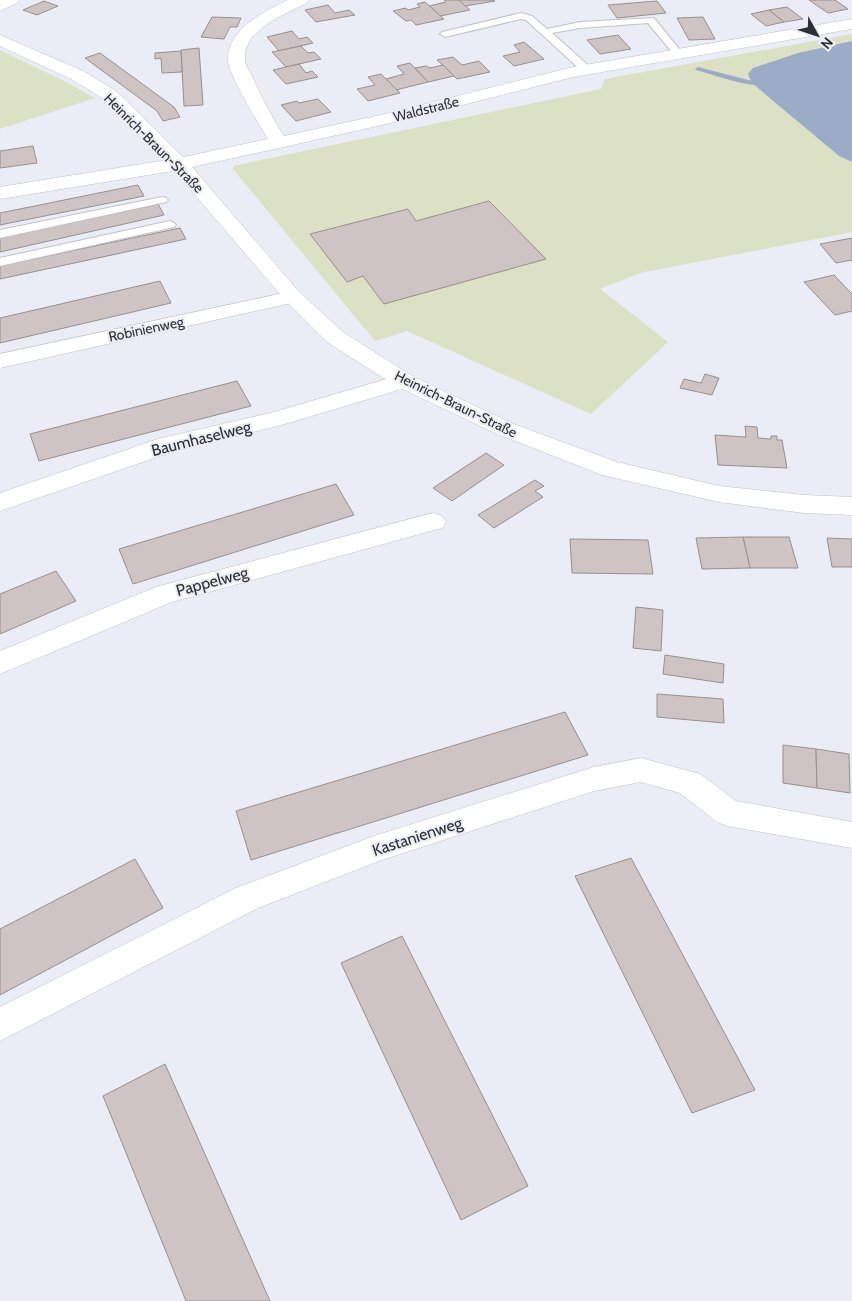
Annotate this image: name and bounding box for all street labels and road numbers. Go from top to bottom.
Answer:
street label: Heinrich-Braun-Straße [100,89,208,197]
street label: Waldstraße [391,92,461,126]
street label: Robinienweg [107,312,186,346]
street label: Heinrich-Braun-Straße [392,367,520,441]
street label: Baumhaselweg [149,417,254,460]
street label: Pappelweg [174,562,251,600]
street label: Kastanienweg [370,813,466,860]

